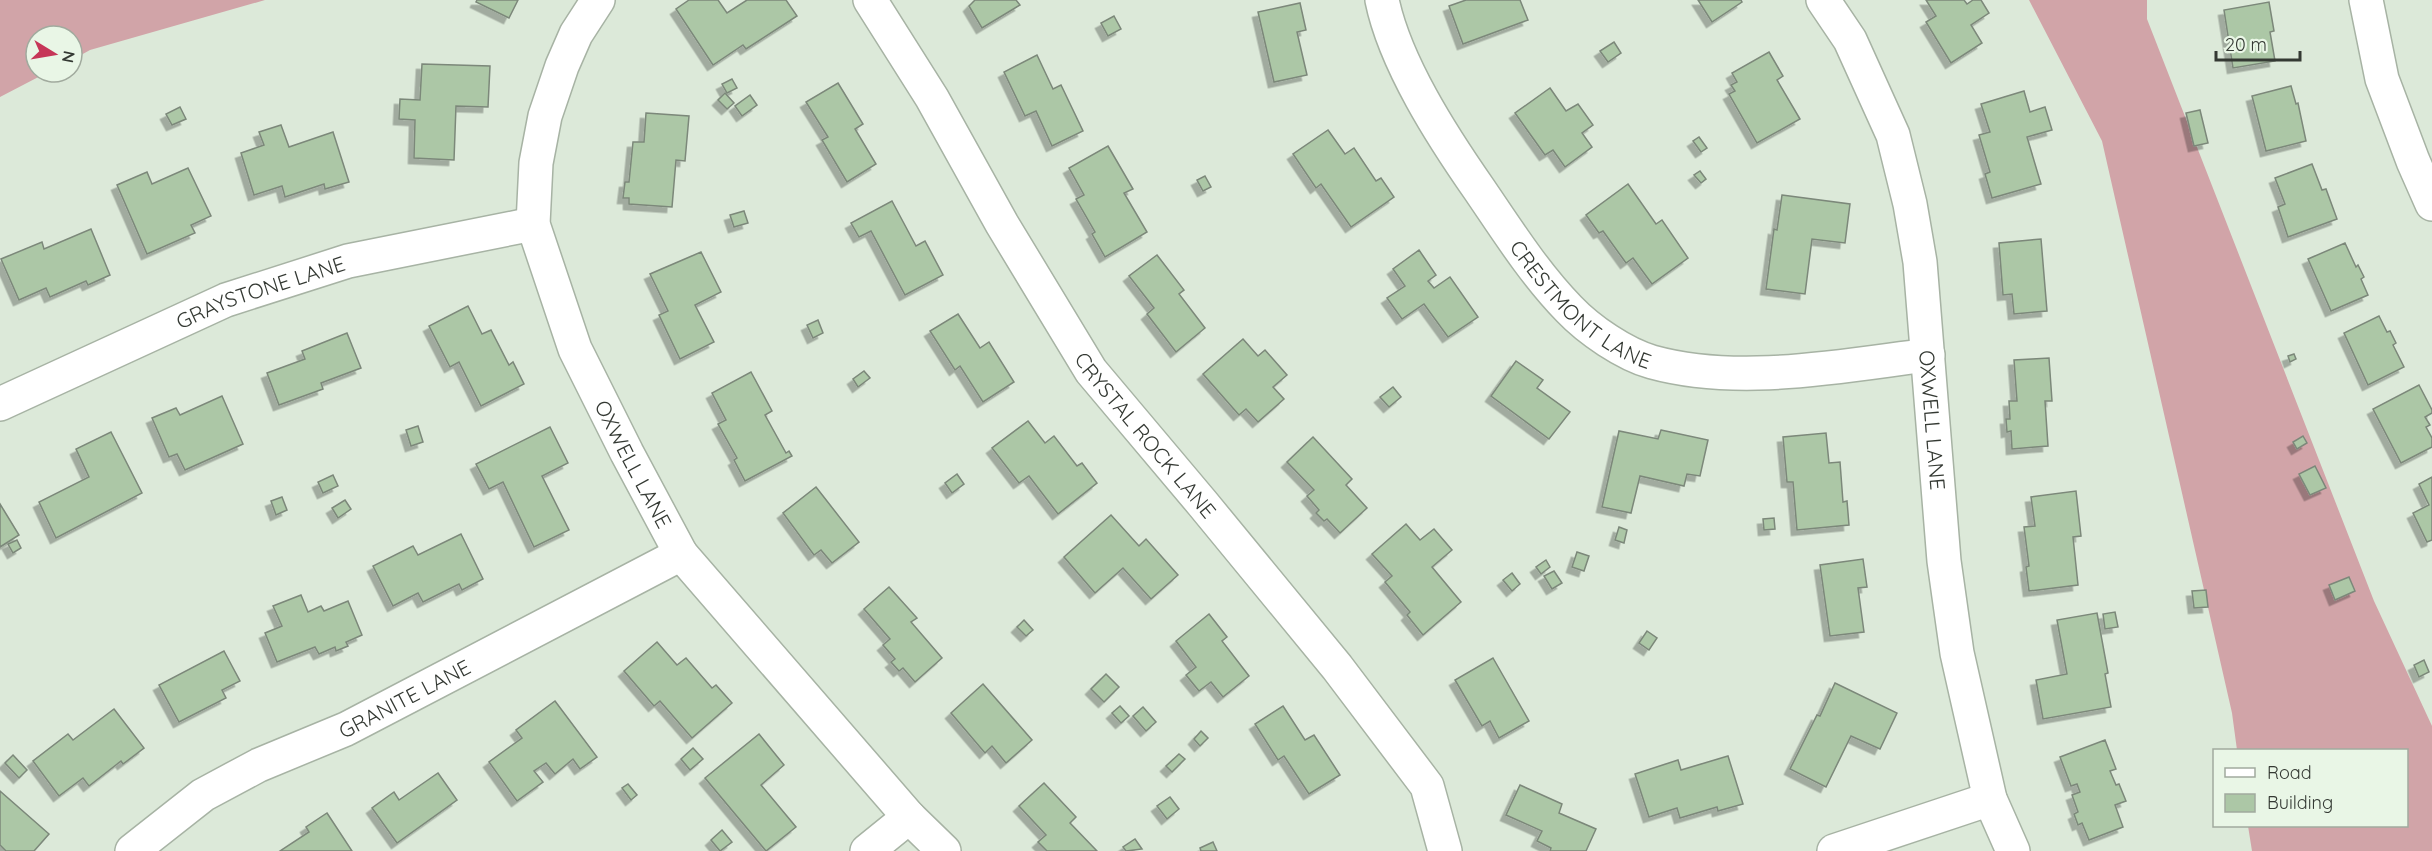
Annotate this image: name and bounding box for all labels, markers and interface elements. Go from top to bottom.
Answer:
north arrow [24,24,84,84]
scale bar [2216,24,2300,62]
text: 20 m [2225,33,2267,56]
text: N [58,49,80,65]
street label: CRESTMONT LANE [1505,235,1655,374]
street label: GRAYSTONE LANE [172,250,348,334]
street label: CRYSTAL ROCK LANE [1069,347,1222,523]
street label: OXWELL LANE [1914,349,1951,491]
street label: OXWELL LANE [590,396,678,532]
street label: GRANITE LANE [334,653,475,744]
legend [2213,749,2408,827]
text: Road [2267,761,2312,784]
text: Building [2267,791,2333,814]

